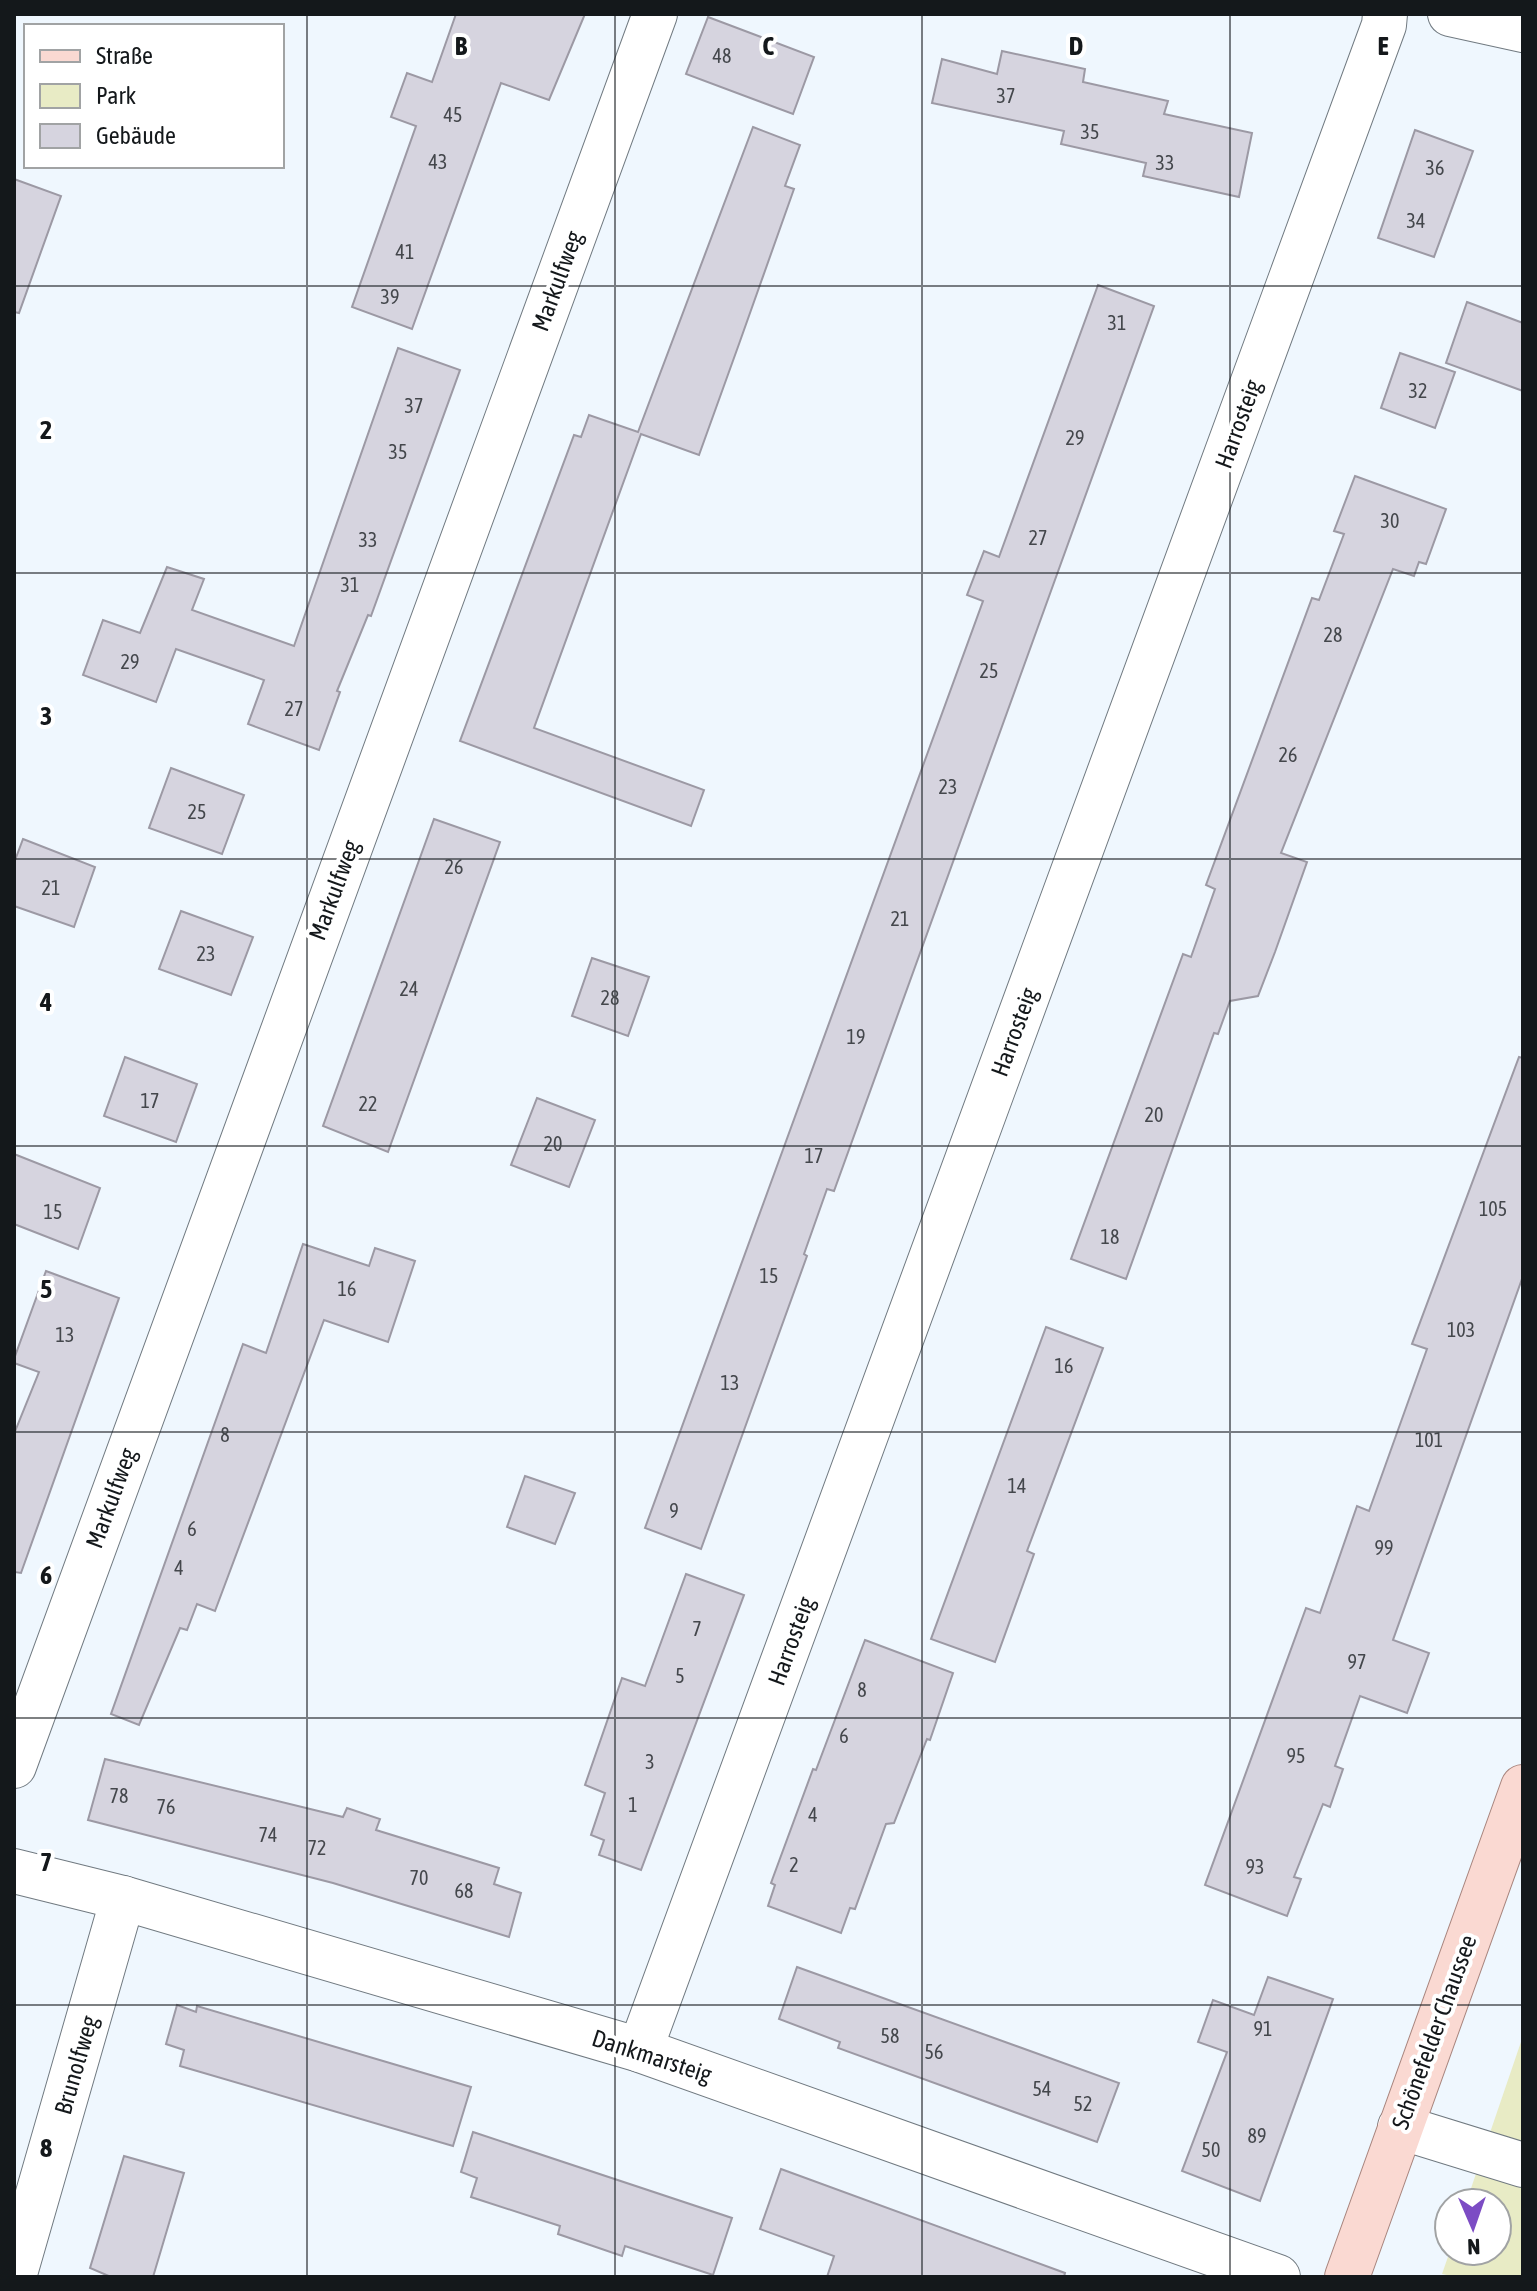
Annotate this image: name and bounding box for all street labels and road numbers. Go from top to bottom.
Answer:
street label: Markulfweg [526,227,588,335]
street label: Harrosteig [1210,375,1267,472]
street label: Markulfweg [303,836,365,944]
street label: Harrosteig [986,983,1043,1080]
street label: Markulfweg [80,1444,142,1552]
street label: Harrosteig [763,1592,820,1689]
street label: Schönefelder Chaussee [1386,1931,1482,2133]
street label: Brunolfweg [49,2012,103,2117]
street label: Dankmarsteig [589,2024,716,2088]

